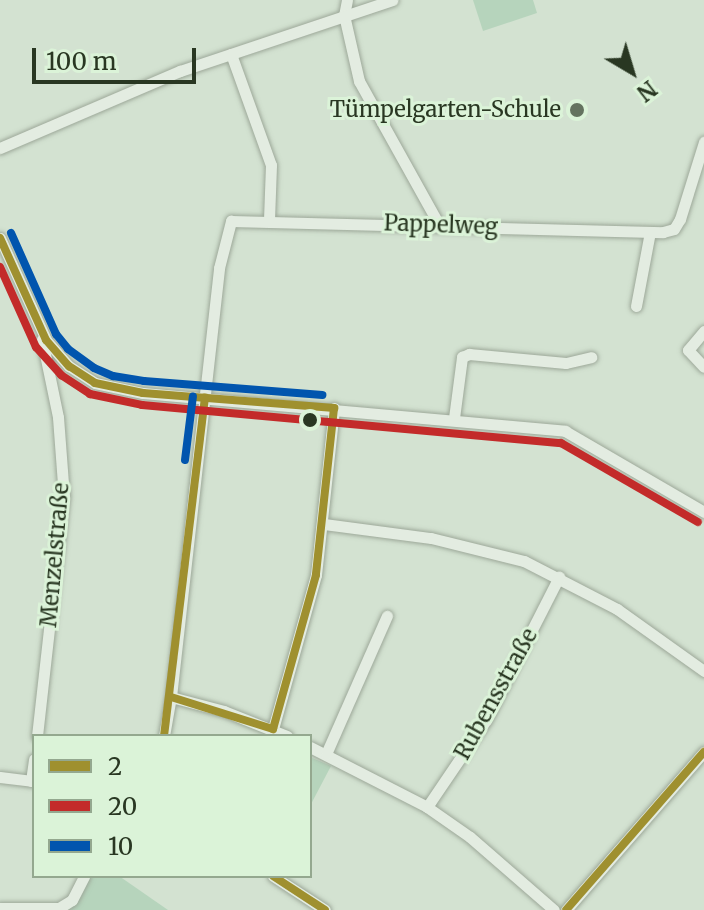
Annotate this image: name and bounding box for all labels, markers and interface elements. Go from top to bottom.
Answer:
scale bar [36,32,200,82]
north arrow [592,32,672,112]
text: 100 m [46,46,116,77]
text: N [631,75,662,107]
place label: Tümpelgarten-Schule [330,97,561,123]
marker: Tümpelgarten-Schule [568,101,586,119]
street label: Pappelweg [383,210,499,240]
unlabelled marker [302,412,318,428]
street label: Menzelstraße [36,482,74,628]
street label: Rubensstraße [449,624,543,764]
legend [32,734,312,878]
text: 2 [108,751,122,782]
text: 20 [108,791,137,822]
text: 10 [108,831,133,862]

